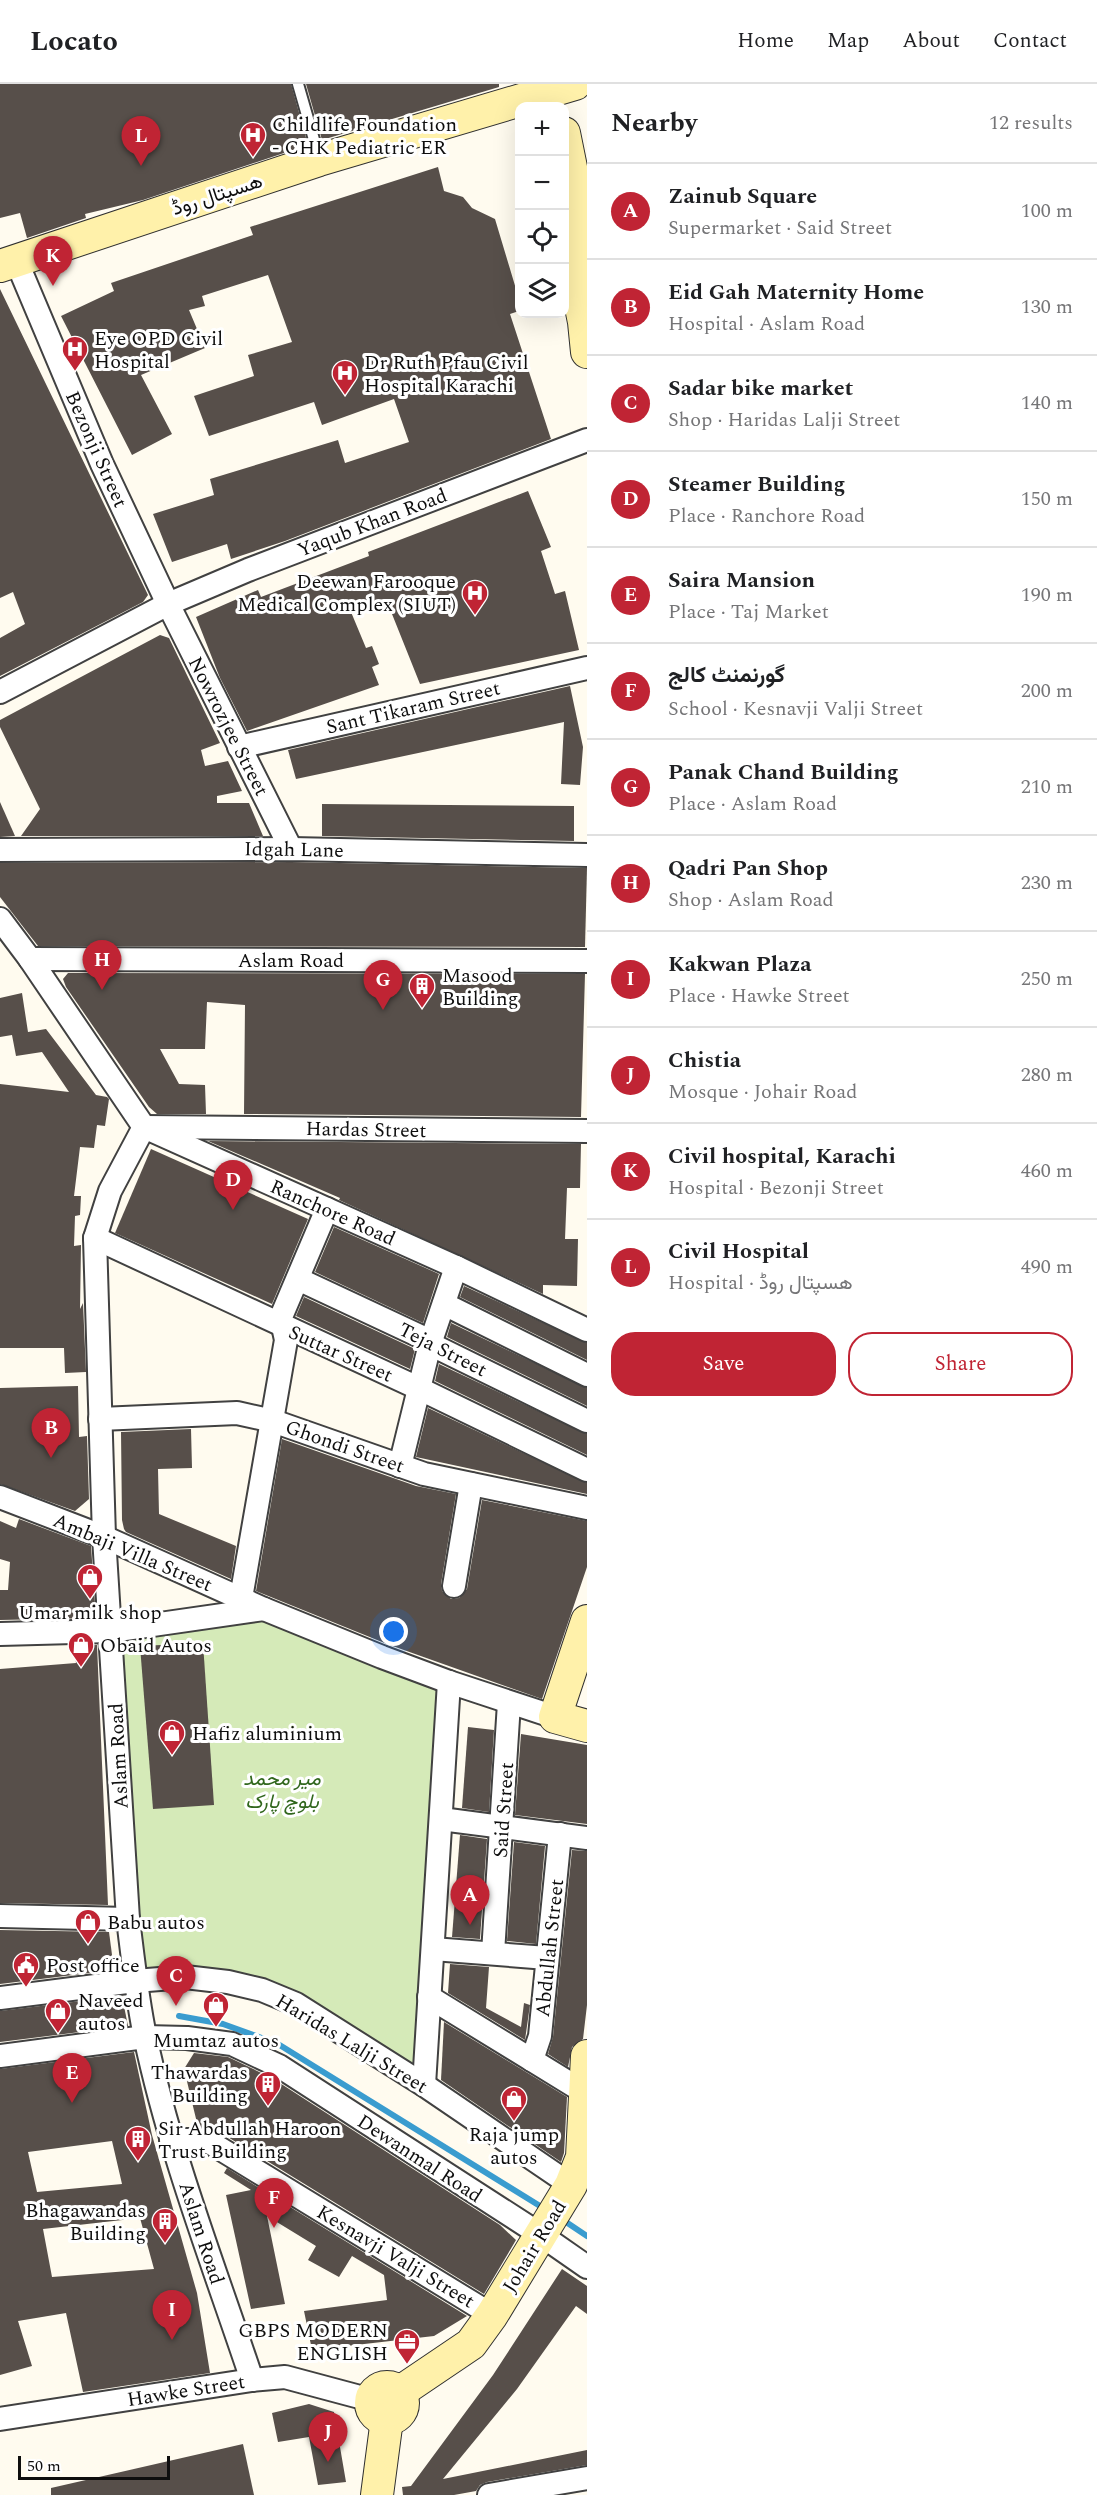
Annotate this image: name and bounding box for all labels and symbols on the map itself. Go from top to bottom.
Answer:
place label: Childlife Foundation - CHK Pediatric ER [272,110,457,163]
pin: L [122,116,160,166]
hospital icon: Childlife Foundation - CHK Pediatric ER [238,120,268,158]
street label: ھسپتال روڈ [168,166,267,224]
pin: K [34,236,72,286]
place label: Eye OPD Civil Hospital [94,324,223,377]
hospital icon: Eye OPD Civil Hospital [60,334,90,372]
place label: Dr Ruth Pfau Civil Hospital Karachi [364,348,529,401]
hospital icon: Dr Ruth Pfau Civil Hospital Karachi [330,358,360,396]
street label: Bezonji Street [57,386,135,513]
street label: Yaqub Khan Road [293,481,452,565]
place label: Deewan Farooque Medical Complex (SIUT) [237,567,456,620]
hospital icon: Deewan Farooque Medical Complex (SIUT) [460,578,490,616]
street label: Nowrozjee Street [180,651,276,801]
street label: Sant Tikaram Street [323,673,503,743]
street label: Idgah Lane [244,834,344,866]
pin: H [82,940,122,990]
street label: Aslam Road [238,946,344,976]
pin: G [364,960,403,1010]
place label: Masood Building [442,961,518,1014]
building icon: Masood Building [407,971,437,1009]
street label: Hardas Street [305,1114,427,1146]
pin: D [214,1160,252,1210]
street label: Ranchore Road [265,1172,400,1254]
street label: Teja Street [393,1315,492,1385]
street label: Suttar Street [284,1318,397,1390]
pin: B [32,1408,70,1458]
street label: Ghondi Street [281,1413,408,1481]
street label: Ambaji Villa Street [48,1506,217,1600]
shop icon: Umar milk shop [75,1562,105,1600]
place label: Umar milk shop [18,1598,162,1628]
your location [379,1617,408,1646]
shop icon: Obaid Autos [66,1630,96,1668]
place label: Obaid Autos [100,1631,212,1661]
street label: Aslam Road [101,1702,137,1810]
shop icon: Hafiz aluminium [157,1718,187,1756]
place label: Hafiz aluminium [192,1719,342,1749]
street label: Said Street [486,1761,522,1859]
park label: میر محمد بلوچ پارک [243,1764,321,1817]
pin: A [450,1876,490,1925]
street label: Abdullah Street [528,1877,572,2019]
shop icon: Babu autos [73,1907,103,1945]
place label: Babu autos [107,1908,205,1938]
public building icon: Post office [11,1950,41,1988]
place label: Post office [46,1951,140,1981]
pin: C [156,1956,195,2006]
place label: Naveed autos [78,1986,144,2039]
street label: Haridas Lalji Street [270,1986,433,2101]
shop icon: Mumtaz autos [201,1990,231,2028]
shop icon: Naveed autos [43,1996,73,2034]
place label: Mumtaz autos [153,2026,279,2056]
pin: E [52,2054,92,2103]
place label: Thawardas Building [151,2058,248,2111]
building icon: Thawardas Building [253,2069,283,2107]
shop icon: Raja jump autos [499,2084,529,2122]
street label: Dewanmal Road [351,2107,488,2211]
place label: Sir Abdullah Haroon Trust Building [158,2114,341,2167]
place label: Raja jump autos [469,2120,559,2173]
building icon: Sir Abdullah Haroon Trust Building [123,2124,153,2162]
street label: Aslam Road [170,2178,232,2289]
pin: F [254,2178,294,2228]
street label: Johair Road [495,2194,574,2299]
place label: Bhagawandas Building [25,2196,146,2249]
street label: Kesnavji Valji Street [311,2198,480,2316]
building icon: Bhagawandas Building [150,2206,180,2244]
pin: I [152,2290,192,2340]
place label: GBPS MODERN ENGLISH [238,2316,388,2369]
office icon: GBPS MODERN ENGLISH [392,2327,422,2365]
street label: Hawke Street [125,2367,247,2415]
pin: J [308,2412,348,2462]
scale bar [18,2453,170,2480]

